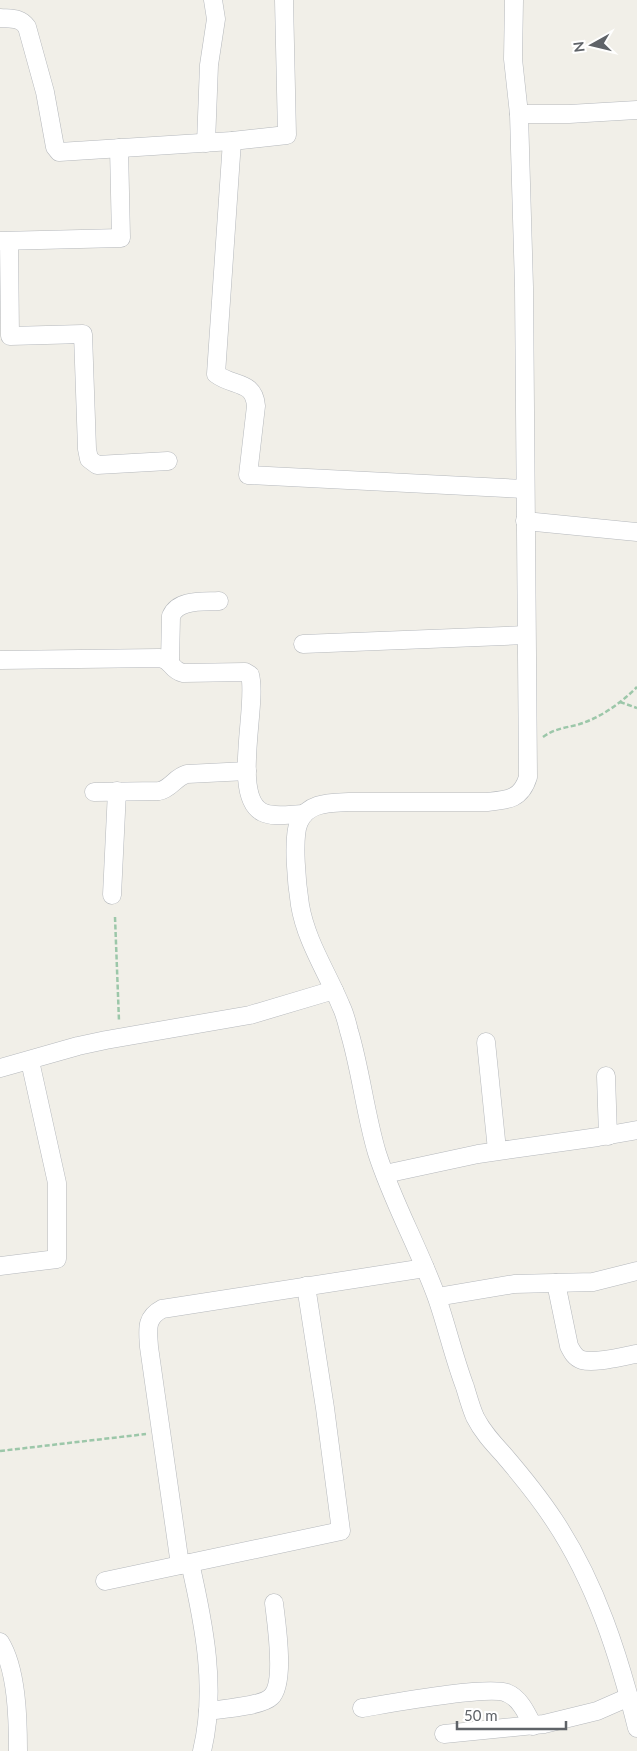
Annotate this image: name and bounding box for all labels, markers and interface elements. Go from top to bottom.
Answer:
north arrow [567,20,617,70]
text: N [569,40,588,53]
scale bar [457,1698,566,1730]
text: 50 m [464,1706,498,1724]

